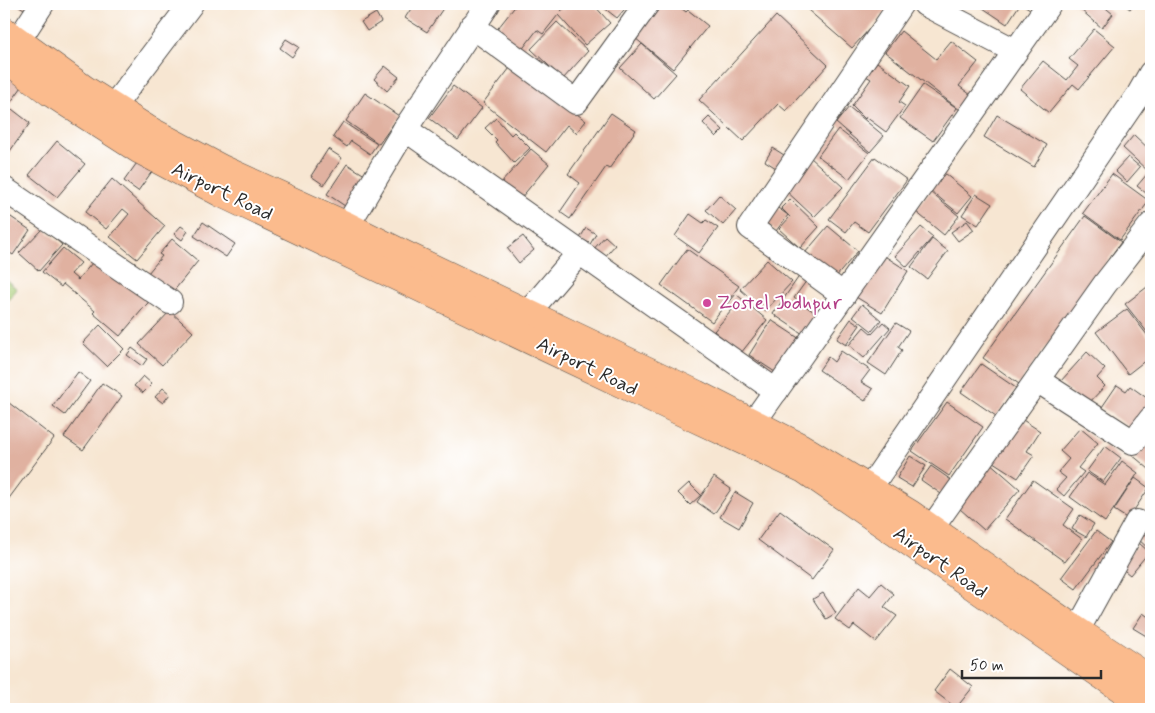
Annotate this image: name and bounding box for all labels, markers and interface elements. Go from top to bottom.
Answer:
street label: Airport Road [167,156,277,228]
place label: Zostel Jodhpur [717,290,842,317]
marker: Zostel Jodhpur [701,297,713,309]
street label: Airport Road [532,331,642,403]
street label: Airport Road [887,521,993,605]
scale bar [962,648,1101,680]
text: 50 m [970,656,1004,676]

